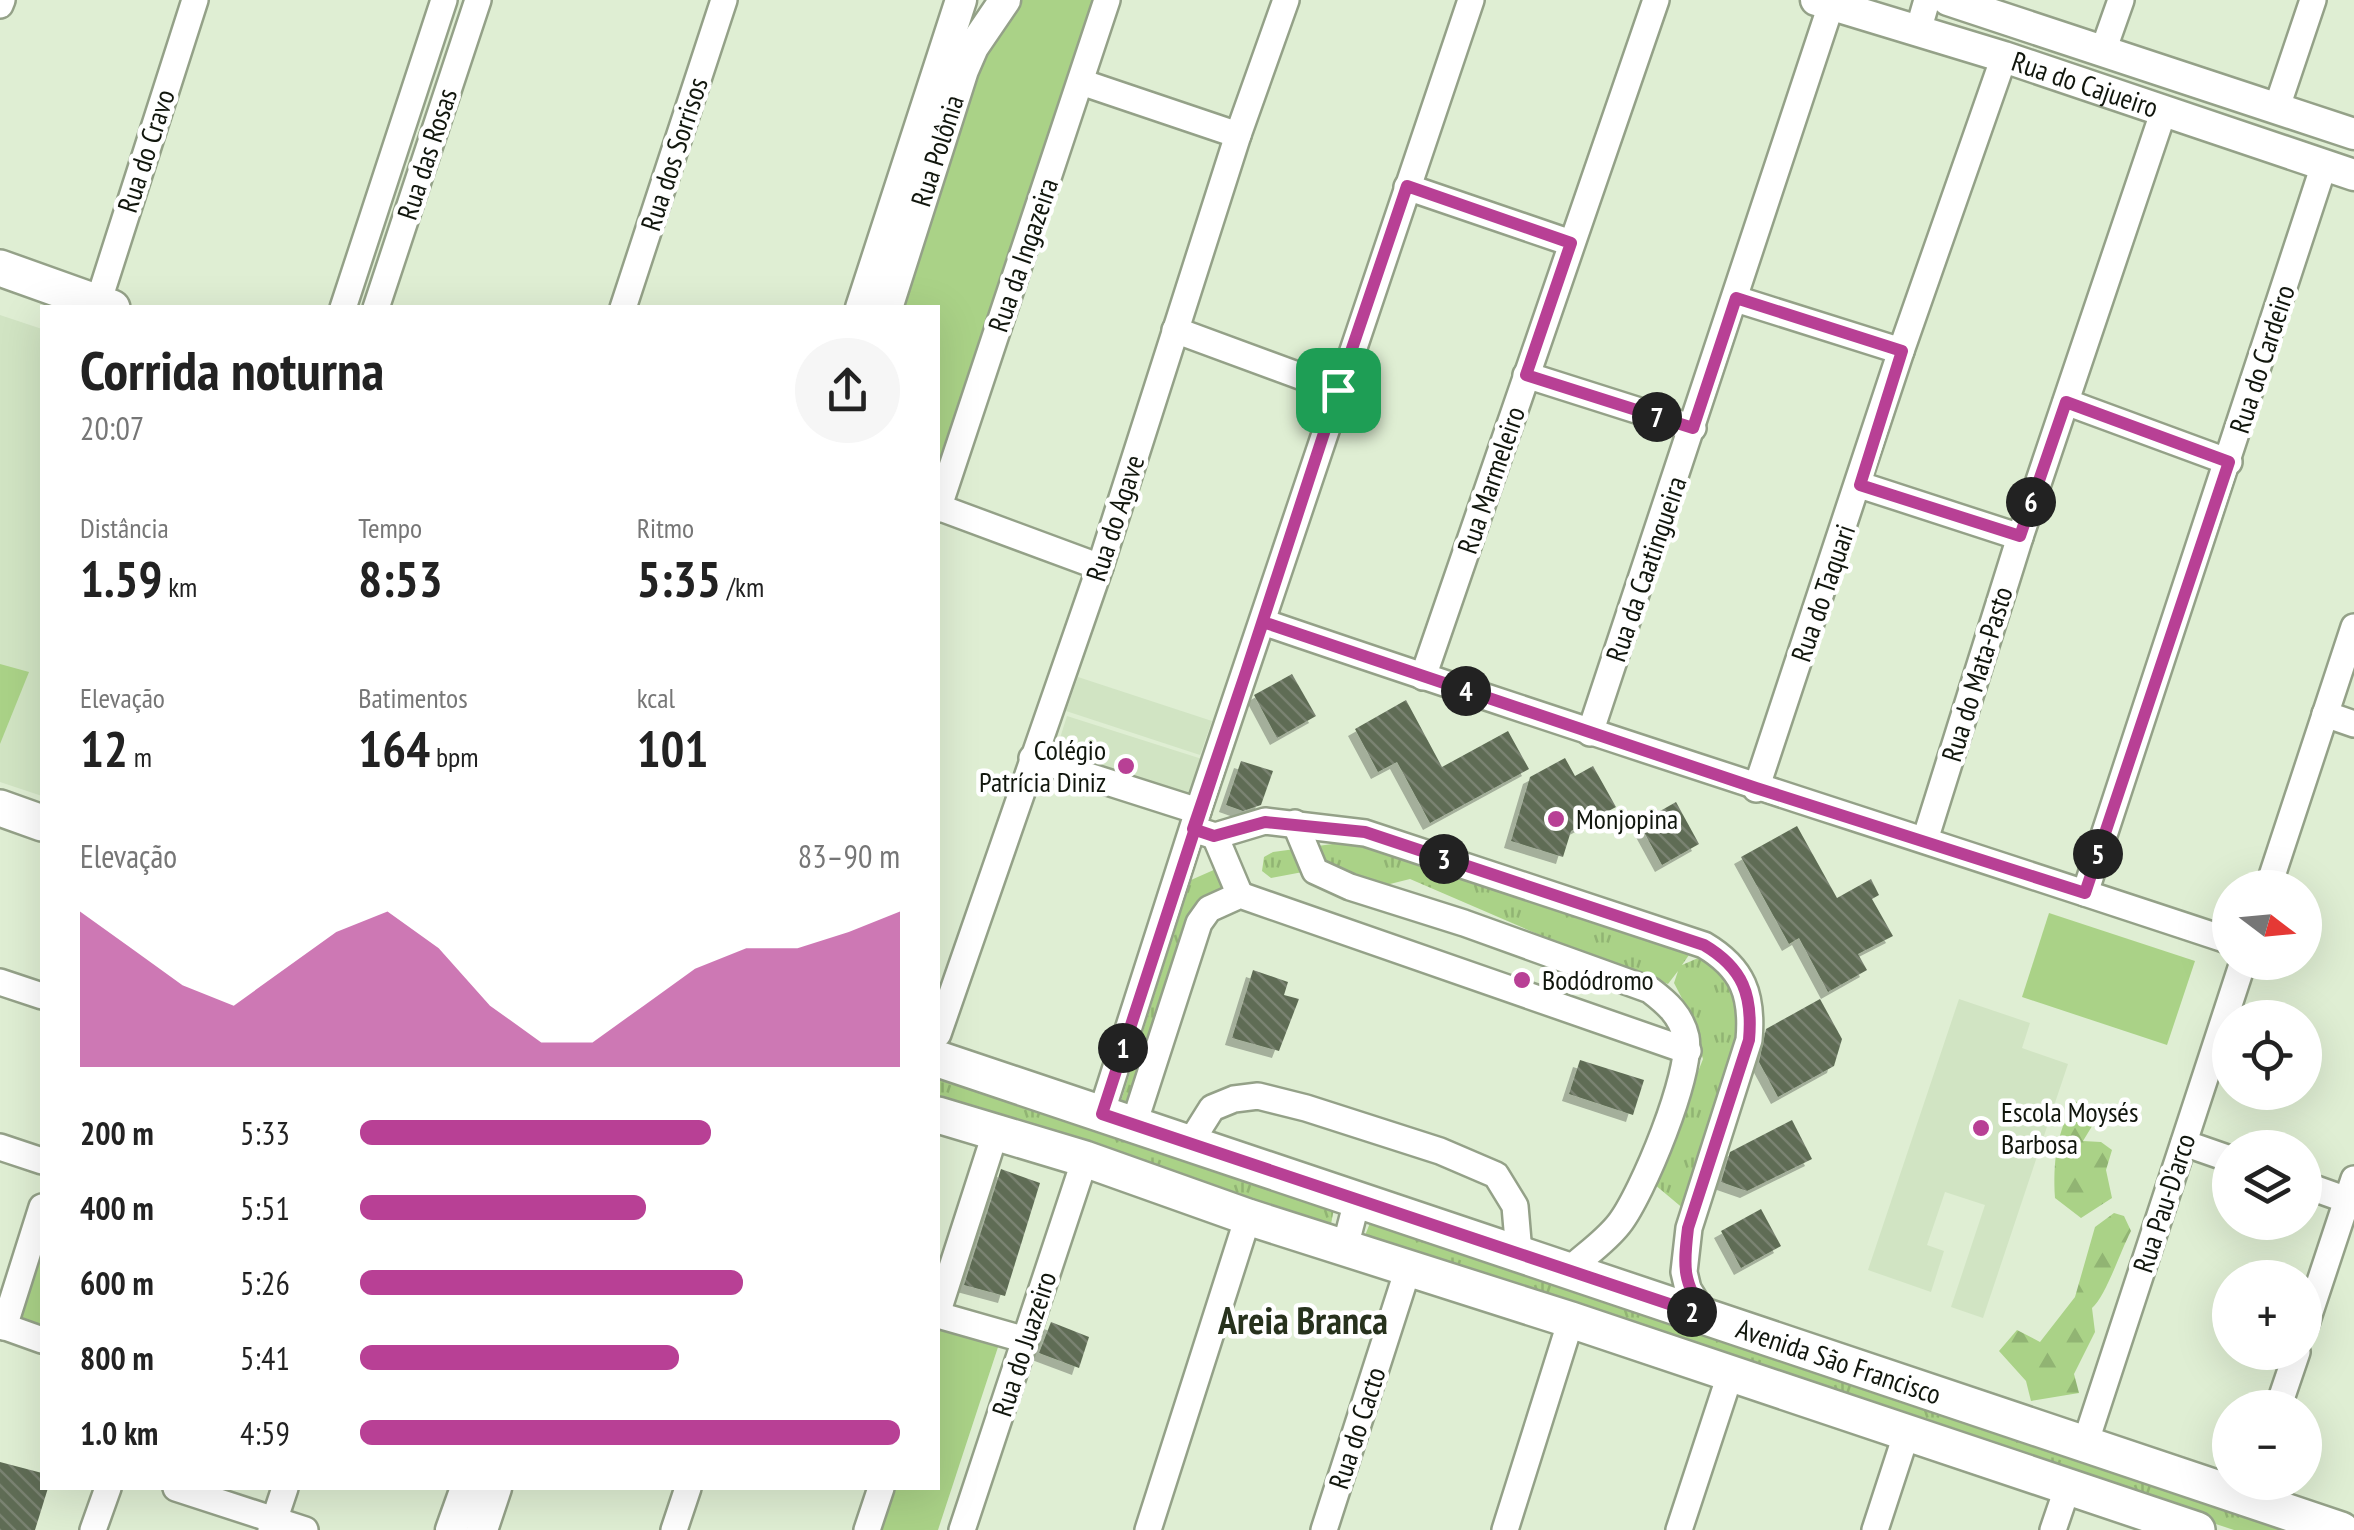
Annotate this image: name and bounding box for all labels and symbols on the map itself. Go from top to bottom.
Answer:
street label: Rua do Cajueiro [2007,42,2163,126]
street label: Rua dos Sorrisos [631,73,716,235]
street label: Rua das Rosas [388,83,465,224]
street label: Rua do Cravo [108,85,183,217]
street label: Rua Polônia [902,90,972,211]
street label: Rua da Ingazeira [979,173,1066,337]
street label: Rua do Cardeiro [2220,280,2303,438]
pin [1296,348,1381,433]
pin: 7 [1632,392,1682,442]
street label: Rua Marmeleiro [1448,401,1533,558]
street label: Rua do Agave [1077,450,1152,586]
street label: Rua da Caatingueira [1597,471,1695,666]
pin: 6 [2006,477,2056,527]
street label: Rua do Taquari [1782,519,1863,666]
street label: Rua do Mata-Pasto [1932,582,2021,766]
pin: 4 [1441,666,1491,716]
place label: Colégio Patrícia Diniz [979,731,1106,800]
marker: Colégio Patrícia Diniz [1115,755,1137,777]
place label: Monjopina [1576,800,1678,837]
marker: Monjopina [1545,808,1567,830]
pin: 5 [2073,829,2123,879]
pin: 3 [1419,834,1469,884]
north arrow [2212,870,2322,980]
place label: Bodódromo [1542,961,1654,998]
marker: Bodódromo [1511,969,1533,991]
pin: 1 [1098,1023,1148,1073]
place label: Escola Moysés Barbosa [2001,1093,2138,1162]
marker: Escola Moysés Barbosa [1970,1117,1992,1139]
street label: Rua Pau-D'arco [2124,1129,2203,1277]
street label: Rua do Juazeiro [983,1267,1064,1421]
pin: 2 [1667,1287,1717,1337]
district label: Areia Branca [1217,1295,1388,1344]
street label: Avenida São Francisco [1732,1309,1946,1412]
street label: Rua do Cacto [1319,1362,1394,1494]

